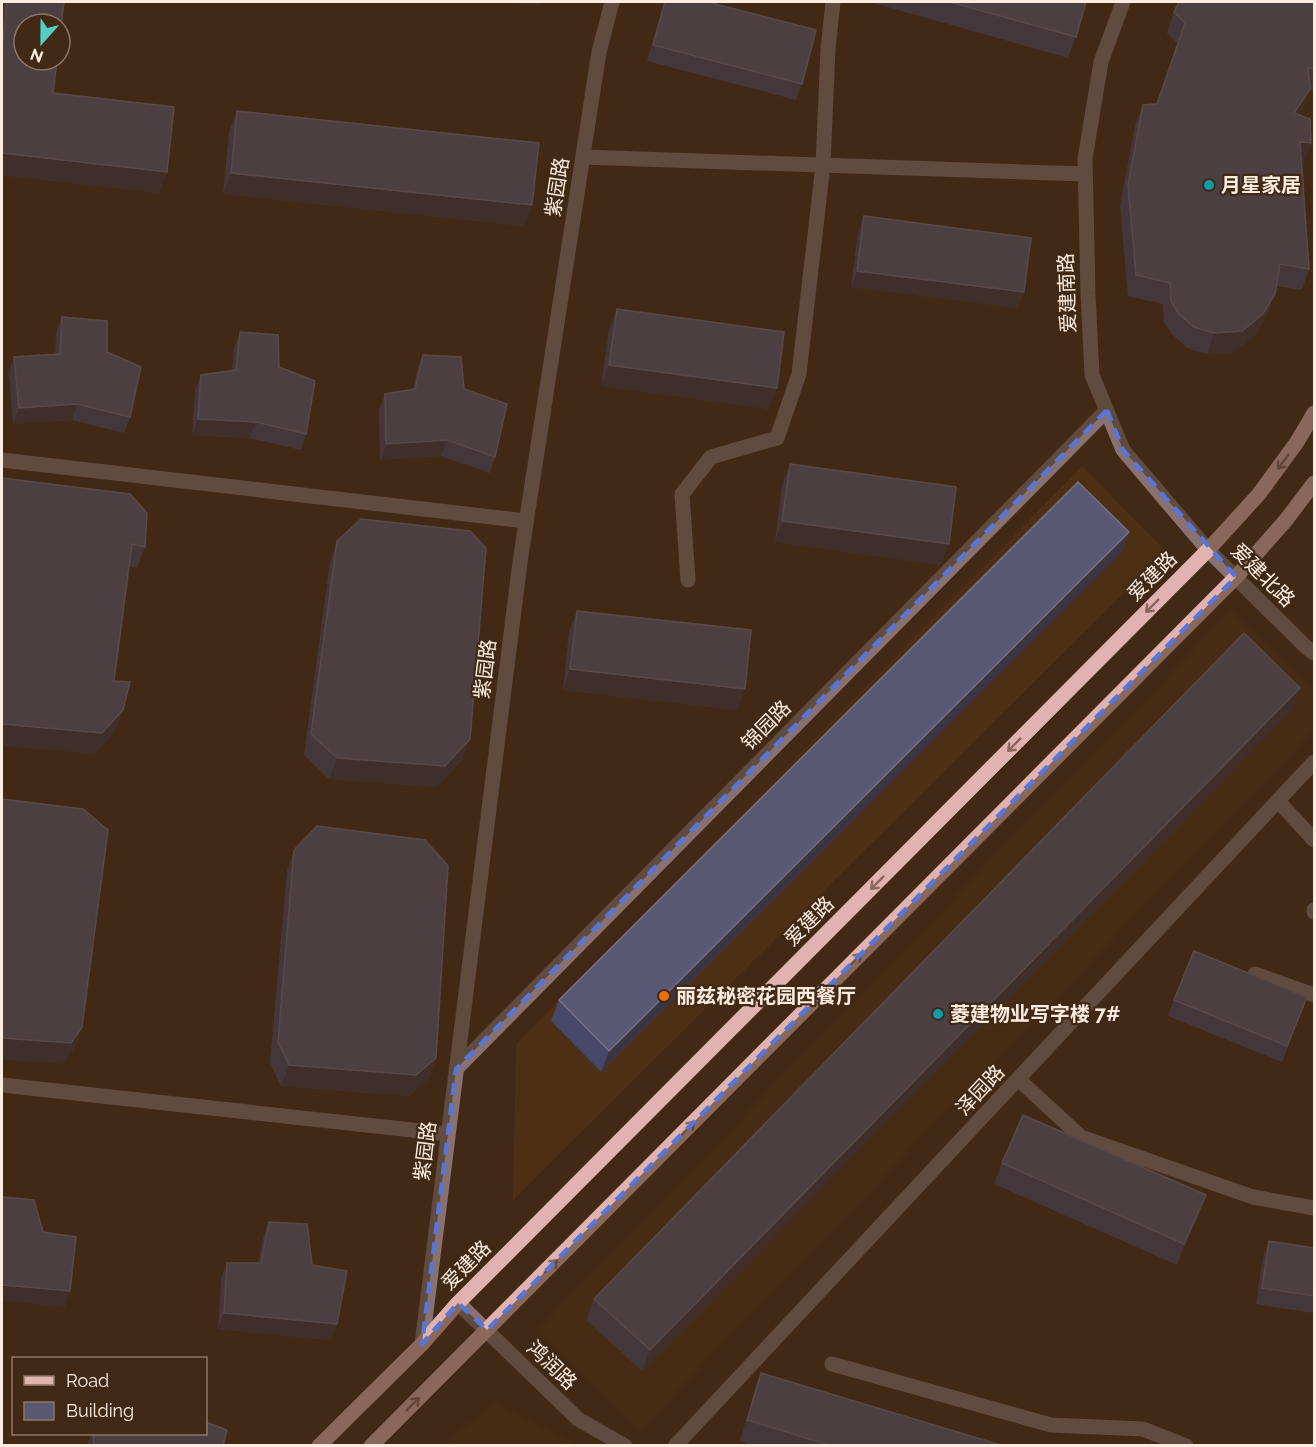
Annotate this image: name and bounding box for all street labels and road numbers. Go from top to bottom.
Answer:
street label: 紫园路 [540,155,574,219]
street label: 爱建南路 [1054,253,1080,333]
street label: 爱建北路 [1226,538,1300,612]
street label: 爱建路 [1122,546,1182,606]
street label: 紫园路 [469,638,501,700]
street label: 锦园路 [736,695,796,755]
street label: 爱建路 [779,891,839,951]
street label: 泽园路 [951,1060,1009,1120]
street label: 紫园路 [409,1120,441,1182]
street label: 爱建路 [436,1235,496,1295]
street label: 鸿润路 [522,1336,582,1394]

